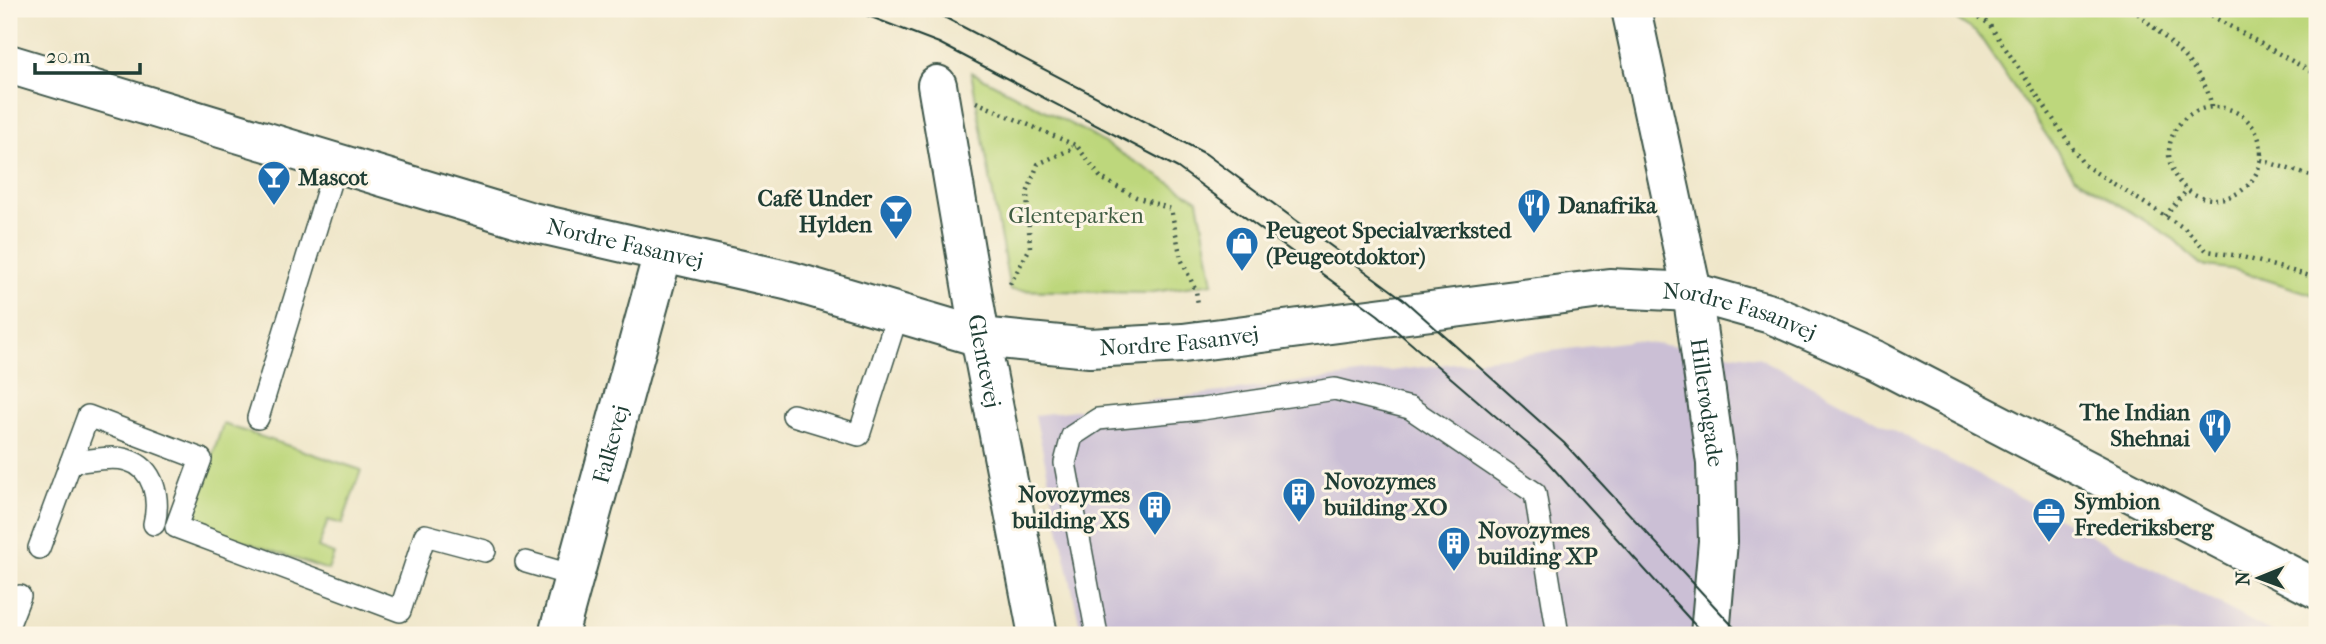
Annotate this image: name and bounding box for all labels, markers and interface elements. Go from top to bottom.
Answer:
scale bar [35,32,140,76]
text: 20 m [46,44,91,68]
bar icon: Mascot [255,158,293,207]
place label: Mascot [298,164,369,191]
place label: Café Under Hylden [758,185,873,238]
restaurant icon: Danafrika [1515,186,1553,235]
bar icon: Café Under Hylden [877,192,915,241]
place label: Danafrika [1558,192,1658,219]
park label: Glenteparken [1008,202,1144,229]
street label: Nordre Fasanvej [544,212,706,274]
place label: Peugeot Specialværksted (Peugeotdoktor) [1266,217,1513,270]
shop icon: Peugeot Specialværksted (Peugeotdoktor) [1223,224,1261,273]
street label: Nordre Fasanvej [1662,277,1821,346]
street label: Glentevej [963,312,1007,410]
street label: Nordre Fasanvej [1099,320,1260,361]
street label: Hillerødgade [1685,336,1730,469]
place label: The Indian Shehnai [2078,399,2191,452]
street label: Falkevej [587,402,634,486]
restaurant icon: The Indian Shehnai [2196,406,2234,455]
place label: Novozymes building XO [1323,468,1447,521]
building icon: Novozymes building XO [1280,475,1318,524]
place label: Novozymes building XS [1011,481,1131,534]
building icon: Novozymes building XS [1136,488,1174,537]
place label: Symbion Frederiksberg [2073,488,2214,541]
office icon: Symbion Frederiksberg [2030,495,2068,544]
place label: Novozymes building XP [1477,517,1598,570]
building icon: Novozymes building XP [1435,524,1473,573]
north arrow [2224,542,2294,612]
text: N [2232,570,2254,586]

